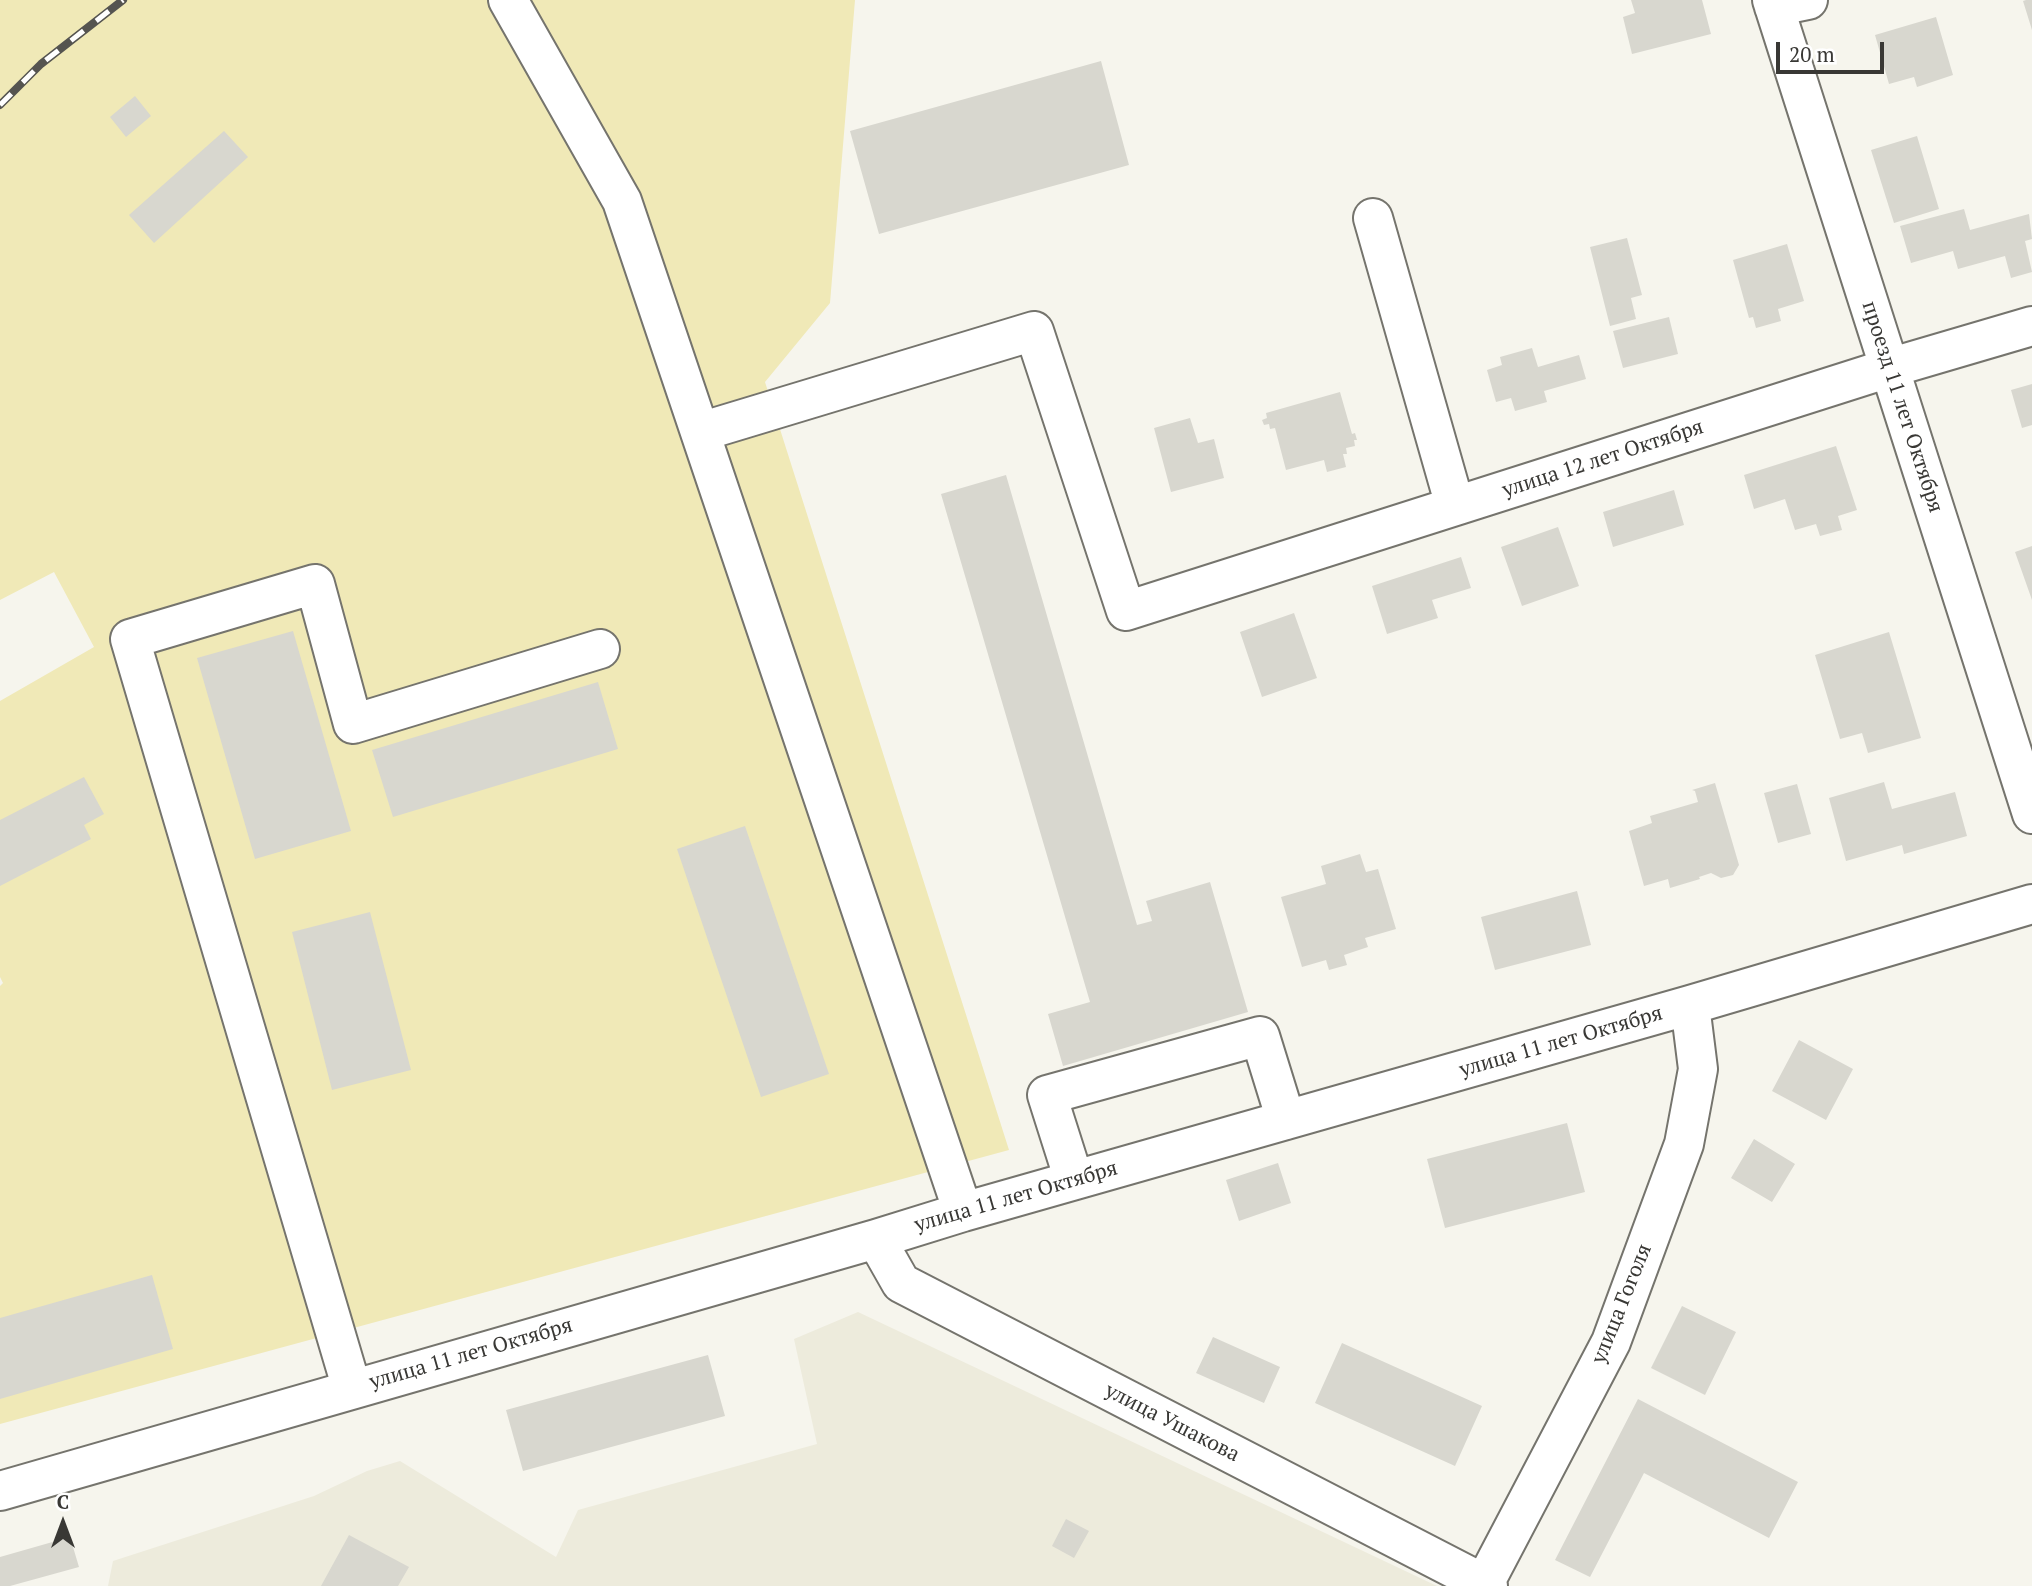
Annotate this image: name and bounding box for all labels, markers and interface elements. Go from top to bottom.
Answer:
scale bar [1780,28,1888,72]
text: 20 m [1789,40,1835,68]
street label: проезд 11 лет Октября [1856,298,1948,516]
street label: улица 12 лет Октября [1499,415,1707,503]
street label: улица 11 лет Октября [1457,1001,1665,1083]
street label: улица 11 лет Октября [912,1156,1120,1238]
street label: улица Гоголя [1587,1240,1657,1368]
street label: улица 11 лет Октября [367,1313,575,1395]
street label: улица Ушакова [1100,1378,1244,1468]
north arrow [28,1488,98,1558]
text: С [57,1489,69,1514]

